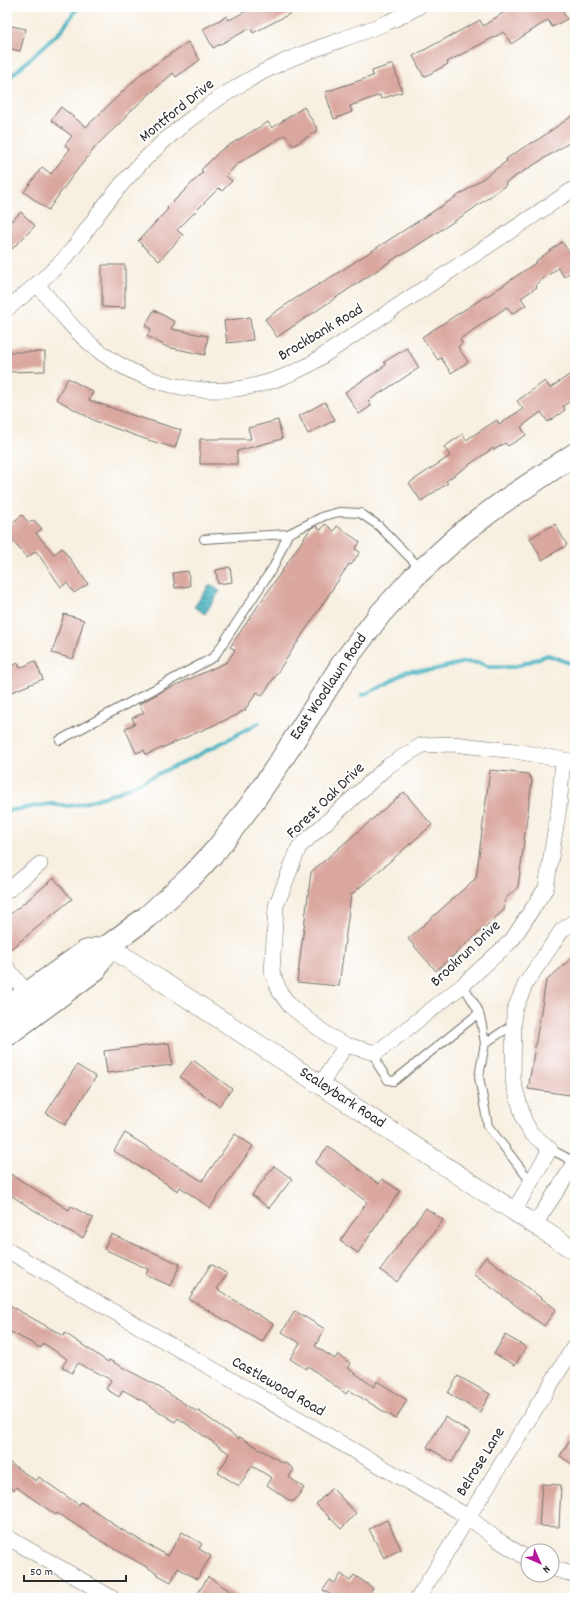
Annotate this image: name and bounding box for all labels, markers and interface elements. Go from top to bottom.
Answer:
street label: Montford Drive [135,74,219,148]
street label: Brockbank Road [274,299,368,367]
street label: East Woodlawn Road [285,629,373,745]
street label: Forest Oak Drive [282,758,370,844]
street label: Brookrun Drive [426,915,506,993]
street label: Scaleybark Road [294,1061,390,1135]
street label: Castlewood Road [227,1351,329,1423]
street label: Belrose Lane [451,1423,511,1501]
north arrow [520,1543,560,1583]
scale bar [24,1557,126,1583]
text: N [538,1561,553,1577]
text: 50 m [30,1564,53,1581]

